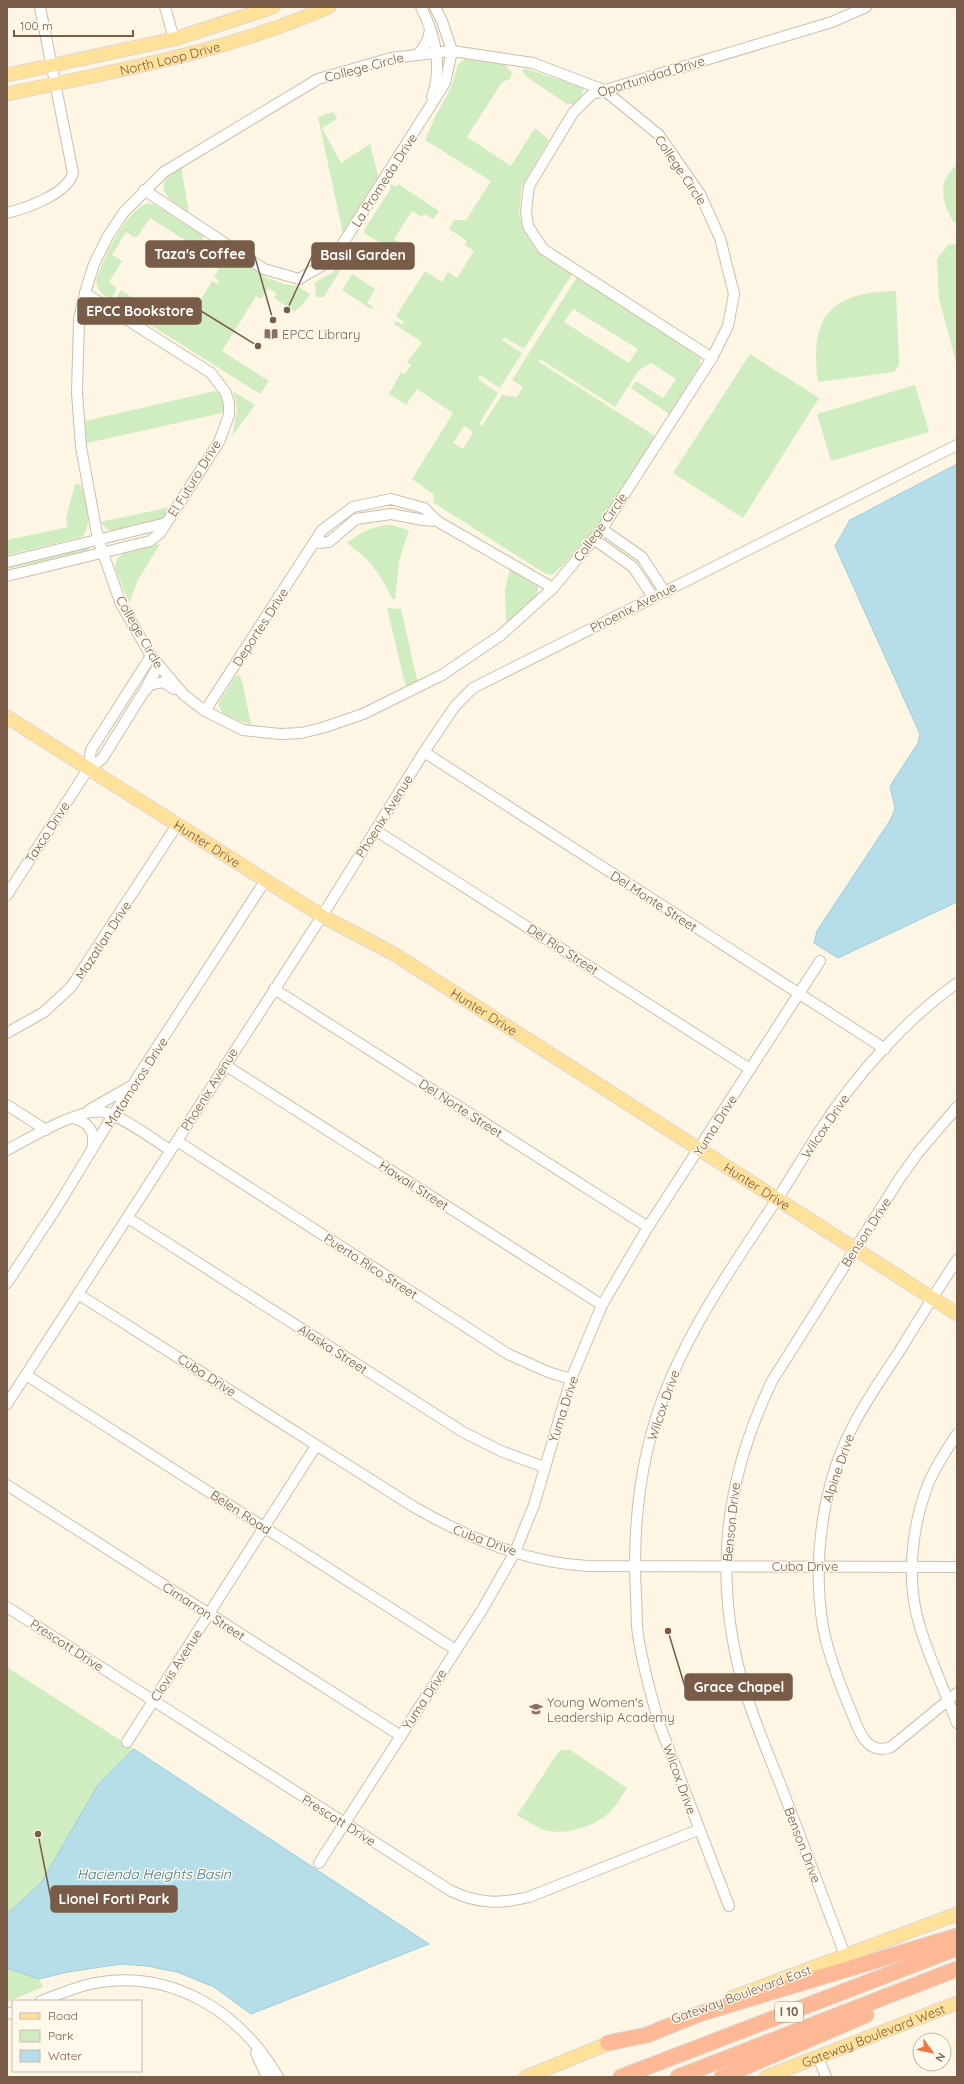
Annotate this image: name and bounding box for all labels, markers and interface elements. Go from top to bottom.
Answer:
scale bar [14,12,133,38]
text: 100 m [20,18,53,33]
street label: North Loop Drive [118,38,222,78]
street label: College Circle [323,49,405,85]
street label: Oportunidad Drive [595,52,707,100]
street label: La Promeda Drive [348,130,420,230]
street label: College Circle [652,132,710,208]
callout: Taza's Coffee [146,241,254,267]
callout: Basil Garden [312,243,414,269]
text: Taza's Coffee [154,245,246,263]
text: Basil Garden [320,246,406,264]
callout: EPCC Bookstore [78,298,201,324]
text: EPCC Bookstore [86,302,194,320]
library icon: EPCC Library [263,326,279,342]
place label: EPCC Library [282,326,360,342]
street label: El Futuro Drive [164,437,224,519]
street label: College Circle [570,489,630,565]
street label: Phoenix Avenue [587,578,679,636]
street label: Deportes Drive [229,585,291,669]
street label: College Circle [113,593,167,671]
street label: Phoenix Avenue [352,772,416,860]
street label: Taxco Drive [21,798,73,866]
street label: Hunter Drive [171,817,244,871]
street label: Del Monte Street [608,867,700,935]
street label: Mazatlan Drive [72,898,134,982]
street label: Del Rio Street [524,920,602,978]
street label: Hunter Drive [448,984,520,1039]
street label: Matamoros Drive [101,1034,171,1130]
street label: Phoenix Avenue [177,1045,241,1133]
street label: Del Norte Street [416,1075,506,1141]
street label: Wilcox Drive [798,1091,852,1161]
street label: Yuma Drive [690,1092,740,1158]
street label: Hawaii Street [376,1157,452,1213]
street label: Hunter Drive [721,1159,793,1213]
street label: Benson Drive [838,1194,894,1270]
street label: Puerto Rico Street [321,1230,421,1302]
street label: Alaska Street [295,1321,371,1377]
street label: Cuba Drive [175,1350,239,1400]
street label: Wilcox Drive [643,1368,683,1442]
street label: Yuma Drive [545,1374,581,1444]
street label: Alpine Drive [819,1431,857,1505]
street label: Benson Drive [719,1482,743,1562]
street label: Belen Road [208,1486,274,1538]
street label: Cuba Drive [451,1521,519,1559]
street label: Cuba Drive [772,1558,838,1574]
street label: Cimarron Street [160,1578,248,1644]
street label: Prescott Drive [27,1615,107,1675]
street label: Clovis Avenue [147,1626,205,1704]
street label: Yuma Drive [399,1666,449,1732]
callout: Grace Chapel [685,1674,792,1700]
text: Grace Chapel [694,1678,784,1696]
place label: Young Women's Leadership Academy [547,1694,675,1725]
school or university icon: Young Women's Leadership Academy [528,1701,544,1717]
street label: Wilcox Drive [660,1742,700,1816]
street label: Prescott Drive [299,1791,379,1849]
street label: Benson Drive [781,1805,825,1885]
water label: Hacienda Heights Basin [77,1865,232,1883]
callout: Lionel Forti Park [51,1886,177,1912]
text: Lionel Forti Park [59,1890,169,1908]
street label: Gateway Boulevard East [669,1961,813,2027]
legend [12,2000,142,2072]
street label: Gateway Boulevard West [799,2000,947,2070]
road number: I 10 [775,2002,803,2022]
text: Road [48,2008,78,2023]
text: Park [48,2028,73,2043]
north arrow [912,2032,952,2072]
text: Water [48,2048,83,2063]
text: N [932,2050,948,2065]

